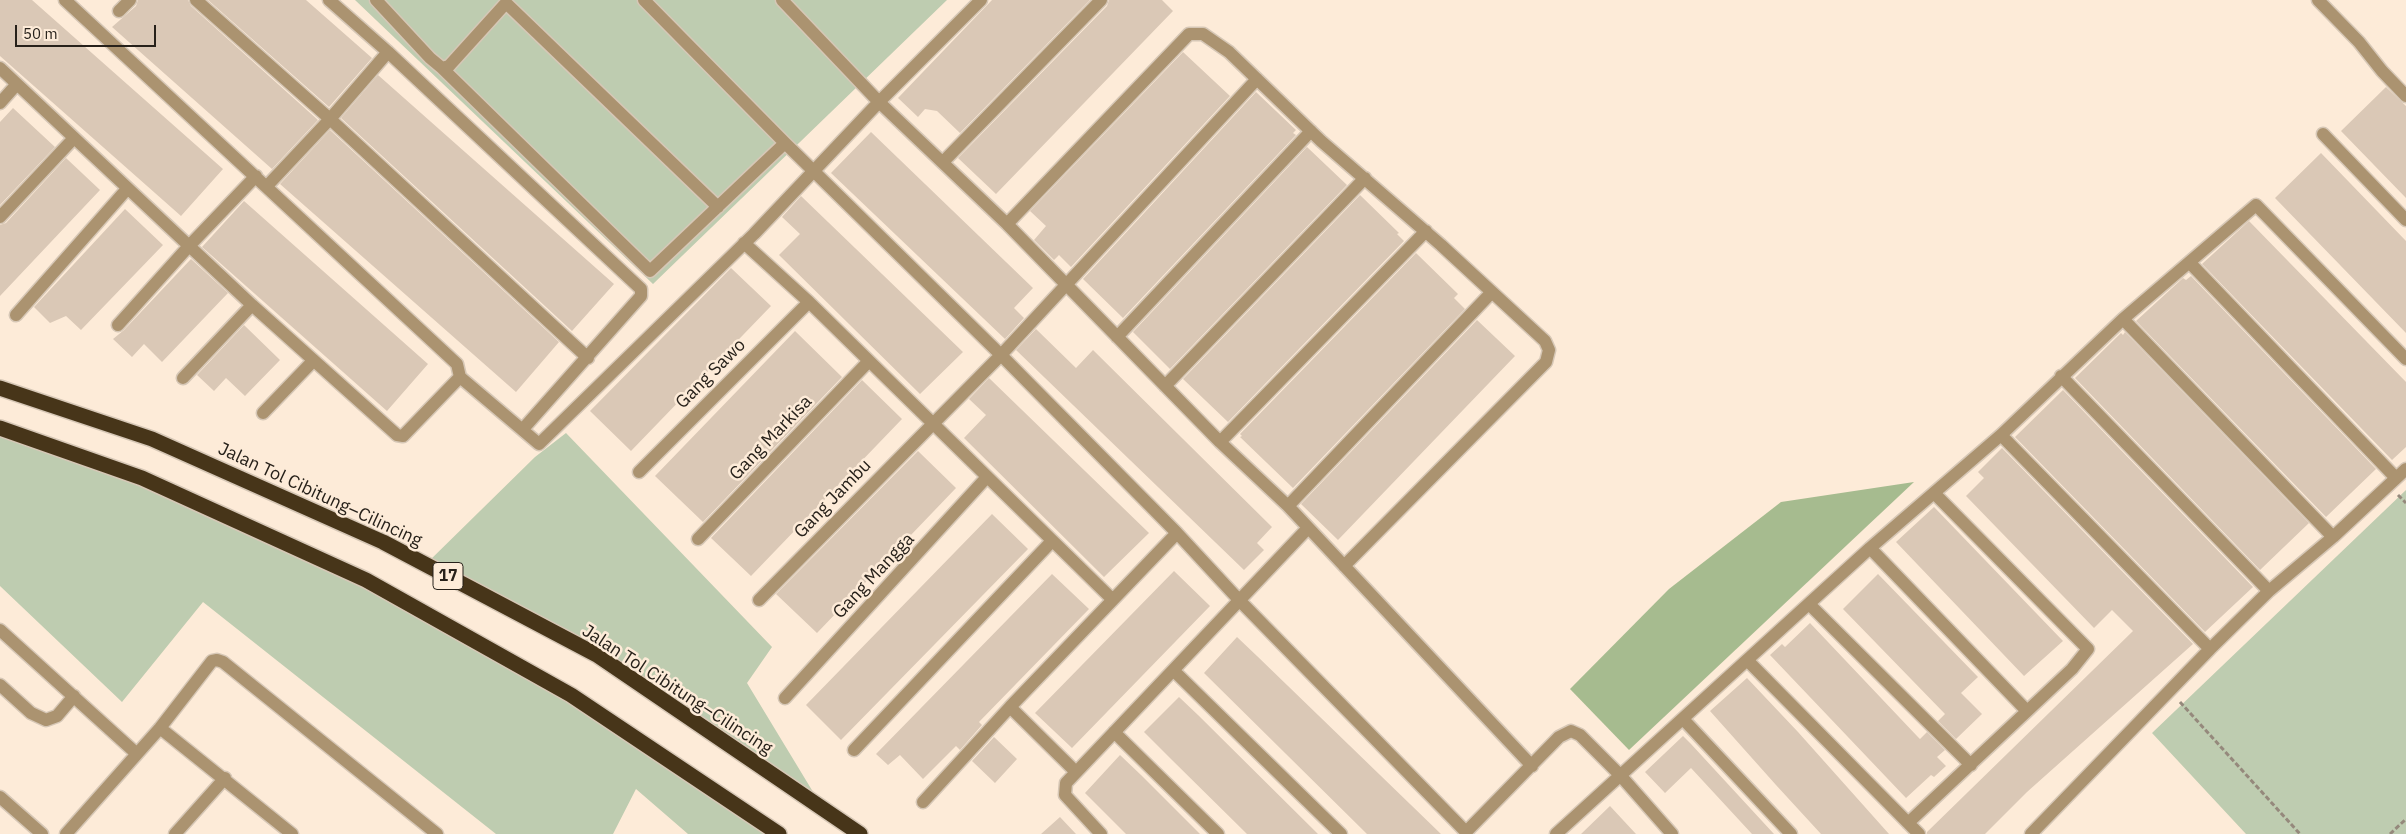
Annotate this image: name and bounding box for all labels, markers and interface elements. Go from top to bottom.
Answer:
scale bar [18,15,159,47]
text: 50 m [23,24,58,43]
street label: Gang Sawo [672,335,750,413]
street label: Gang Markisa [725,391,817,485]
street label: Jalan Tol Cibitung–Cilincing [215,438,425,552]
street label: Gang Jambu [790,455,876,543]
street label: Gang Mangga [829,529,919,623]
road number: 17 [433,562,463,590]
street label: Jalan Tol Cibitung–Cilincing [578,620,776,760]

